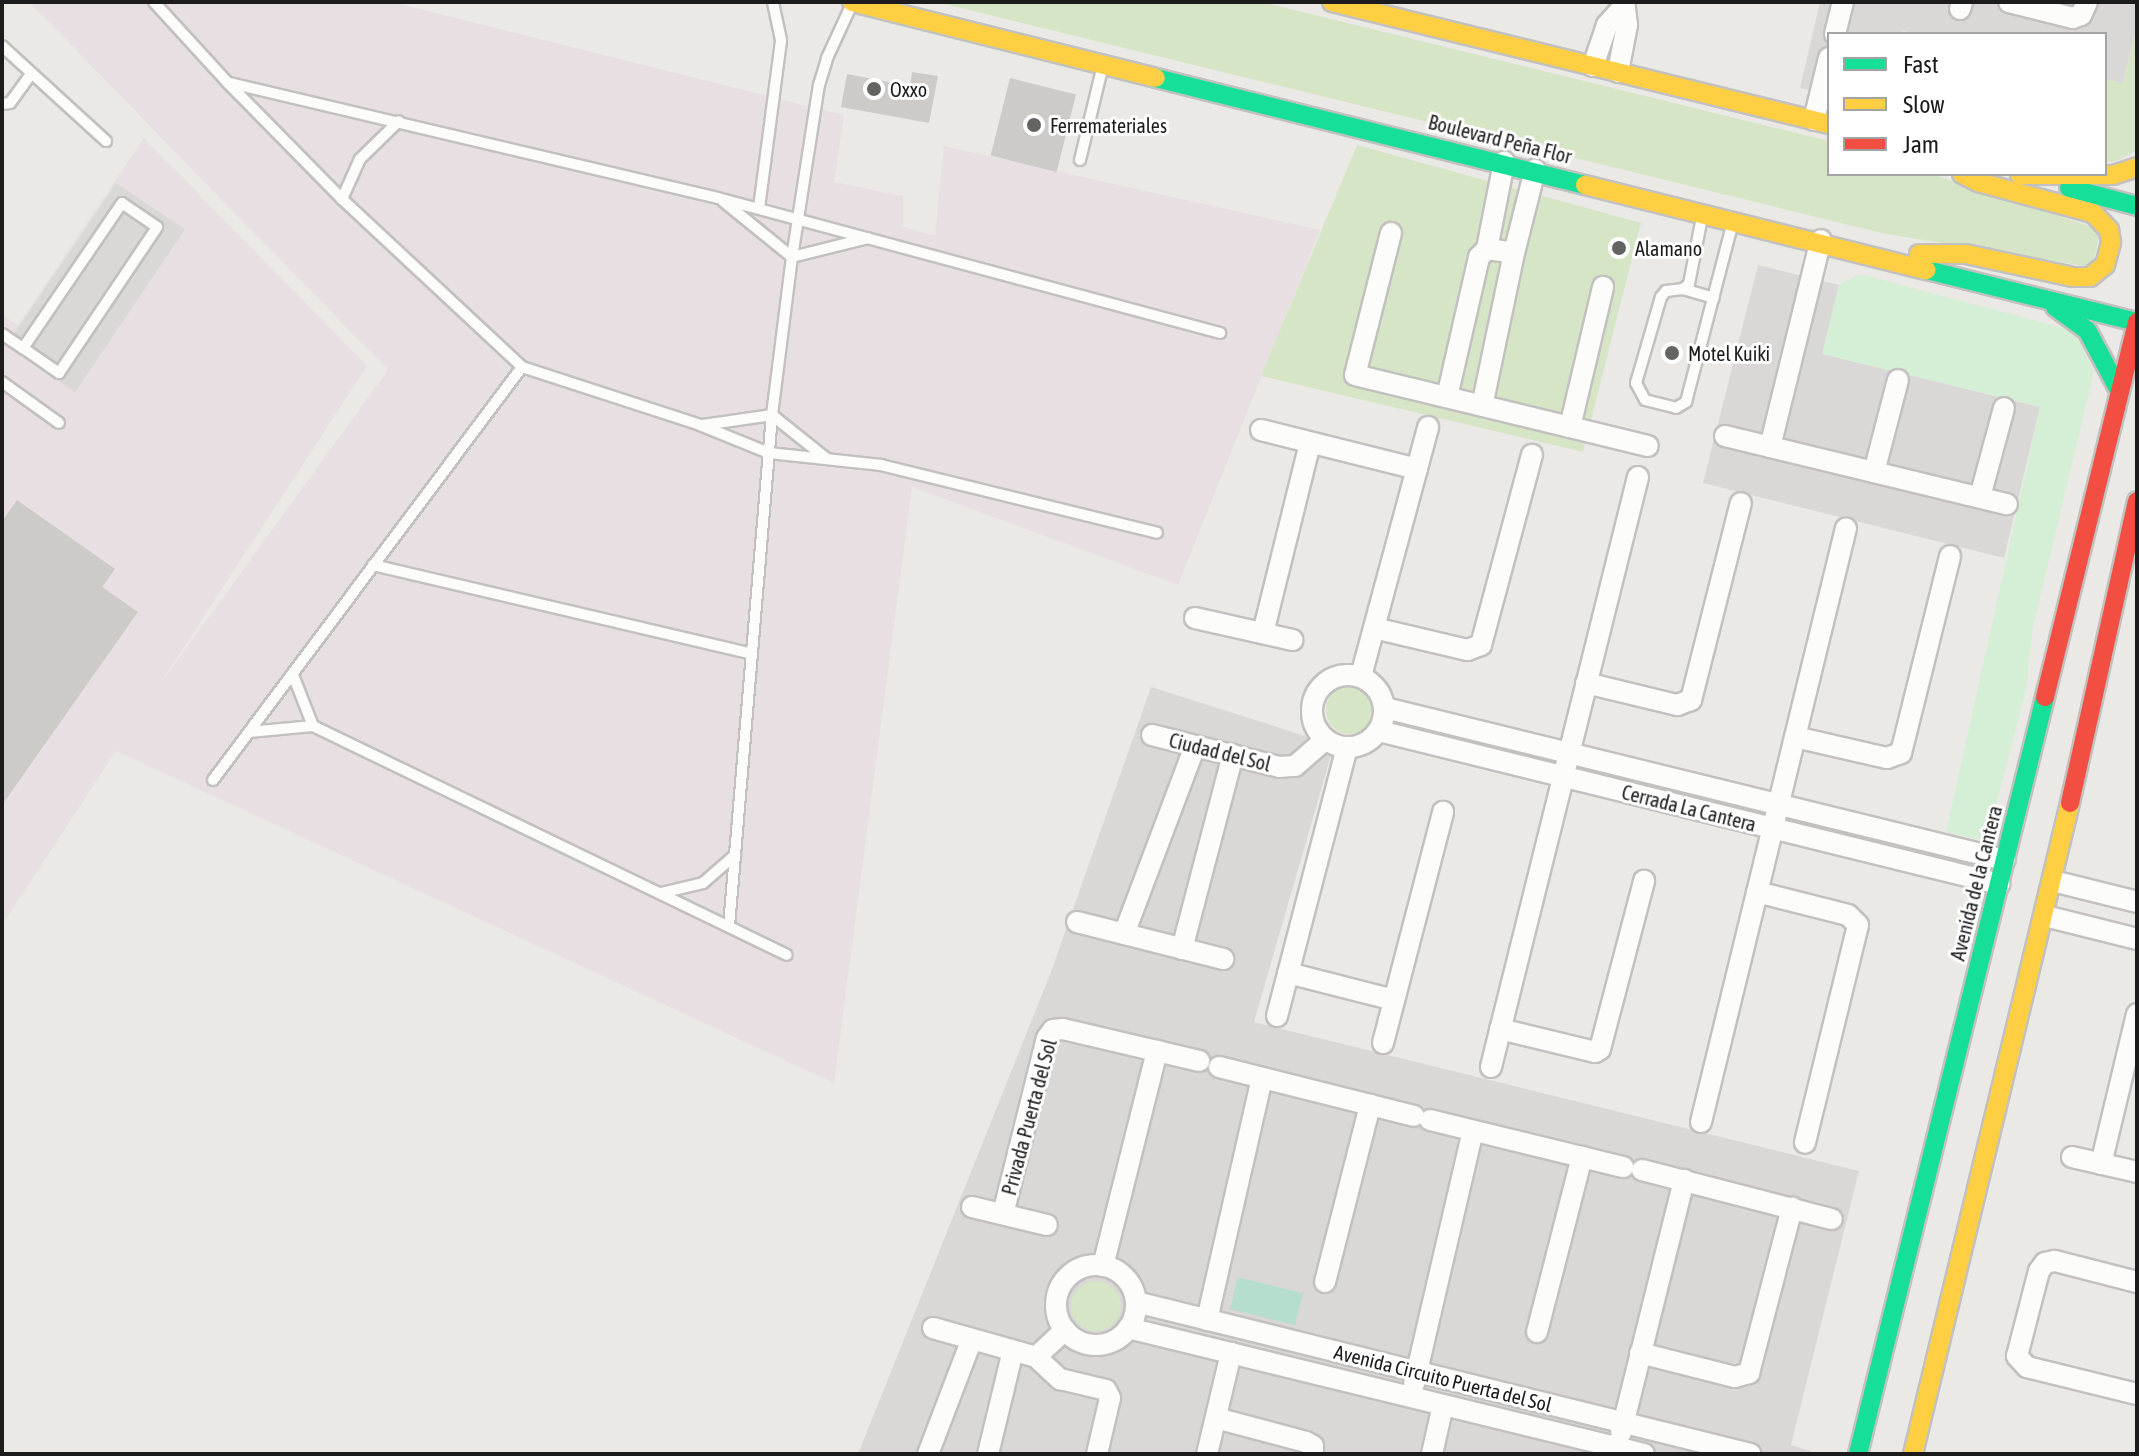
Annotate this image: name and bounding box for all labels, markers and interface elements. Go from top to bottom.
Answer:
legend [1827,32,2107,176]
text: Fast [1903,51,1939,78]
place label: Oxxo [890,77,927,101]
marker: Oxxo [865,80,883,98]
text: Slow [1903,91,1945,118]
street label: Boulevard Peña Flor [1426,110,1574,168]
place label: Ferremateriales [1050,113,1167,137]
marker: Ferremateriales [1025,116,1043,134]
text: Jam [1903,131,1939,158]
place label: Alamano [1635,236,1702,260]
marker: Alamano [1610,239,1628,257]
place label: Motel Kuiki [1688,341,1770,365]
marker: Motel Kuiki [1663,344,1681,362]
street label: Ciudad del Sol [1167,728,1273,776]
street label: Cerrada La Cantera [1619,780,1759,836]
street label: Avenida de la Cantera [1945,803,2007,963]
street label: Privada Puerta del Sol [997,1036,1061,1198]
street label: Avenida Circuito Puerta del Sol [1332,1339,1554,1417]

